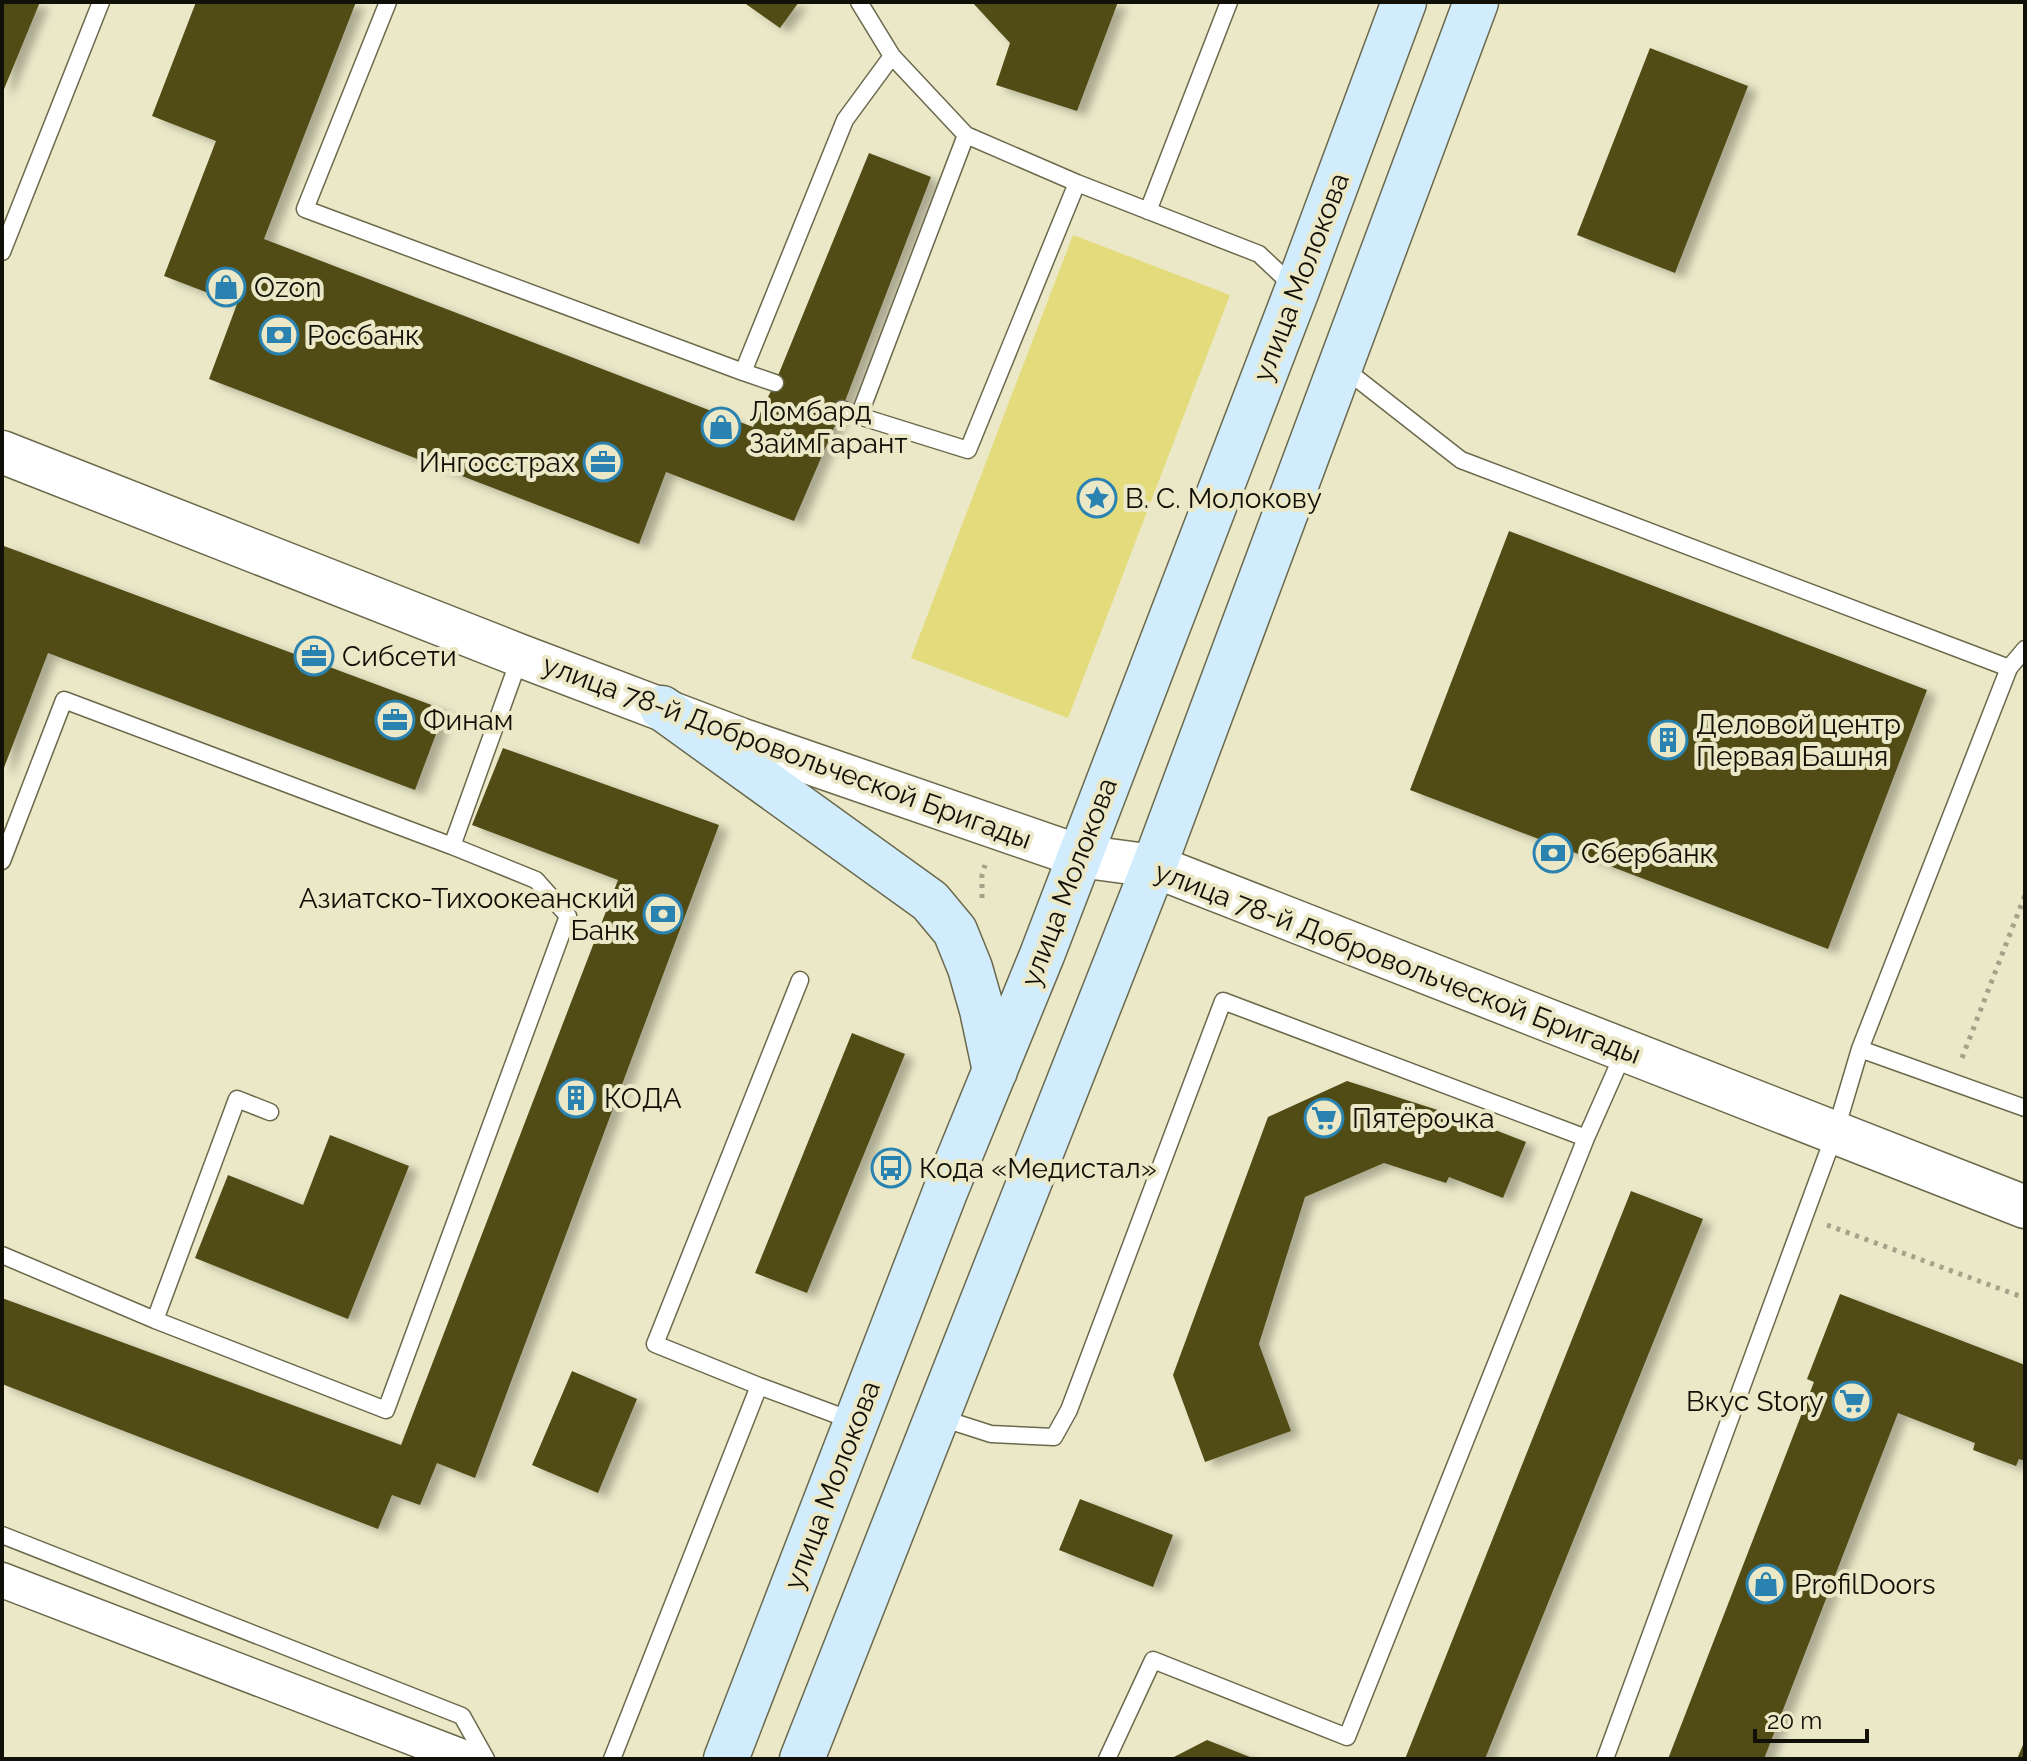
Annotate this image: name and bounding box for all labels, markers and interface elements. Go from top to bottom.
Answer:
street label: улица Молокова [1246,168,1356,386]
shop icon: Ozon [205,266,247,308]
place label: Ozon [254,271,321,304]
bank icon: Росбанк [258,314,300,356]
place label: Росбанк [307,319,420,352]
place label: Ломбард ЗаймГарант [749,395,908,460]
shop icon: Ломбард ЗаймГарант [700,406,742,448]
office icon: Ингосстрах [582,441,624,483]
place label: Ингосстрах [419,446,575,479]
place icon: В. С. Молокову [1076,477,1118,519]
place label: В. С. Молокову [1125,482,1322,515]
office icon: Сибсети [293,635,335,677]
place label: Сибсети [342,640,457,673]
street label: улица 78-й Добровольческой Бригады [538,648,1036,856]
office icon: Финам [374,699,416,741]
place label: Финам [423,704,513,737]
place label: Деловой центр Первая Башня [1696,708,1901,773]
building icon: Деловой центр Первая Башня [1647,719,1689,761]
street label: улица Молокова [1014,773,1124,991]
bank icon: Сбербанк [1532,832,1574,874]
place label: Сбербанк [1581,837,1714,870]
street label: улица 78-й Добровольческой Бригады [1150,855,1646,1071]
place label: Азиатско-Тихоокеанский Банк [299,882,635,947]
bank icon: Азиатско-Тихоокеанский Банк [642,893,684,935]
building icon: КОДА [555,1077,597,1119]
place label: КОДА [604,1082,682,1115]
supermarket icon: Пятёрочка [1303,1097,1345,1139]
place label: Пятёрочка [1352,1102,1494,1135]
bus stop icon: Кода «Медистал» [870,1147,912,1189]
place label: Кода «Медистал» [919,1152,1157,1185]
street label: улица Молокова [777,1376,887,1594]
supermarket icon: Вкус Story [1831,1380,1873,1422]
place label: Вкус Story [1686,1385,1824,1418]
shop icon: ProfilDoors [1745,1563,1787,1605]
place label: ProfilDoors [1794,1568,1936,1601]
scale bar [1755,1693,1867,1743]
text: 20 m [1767,1706,1822,1735]

